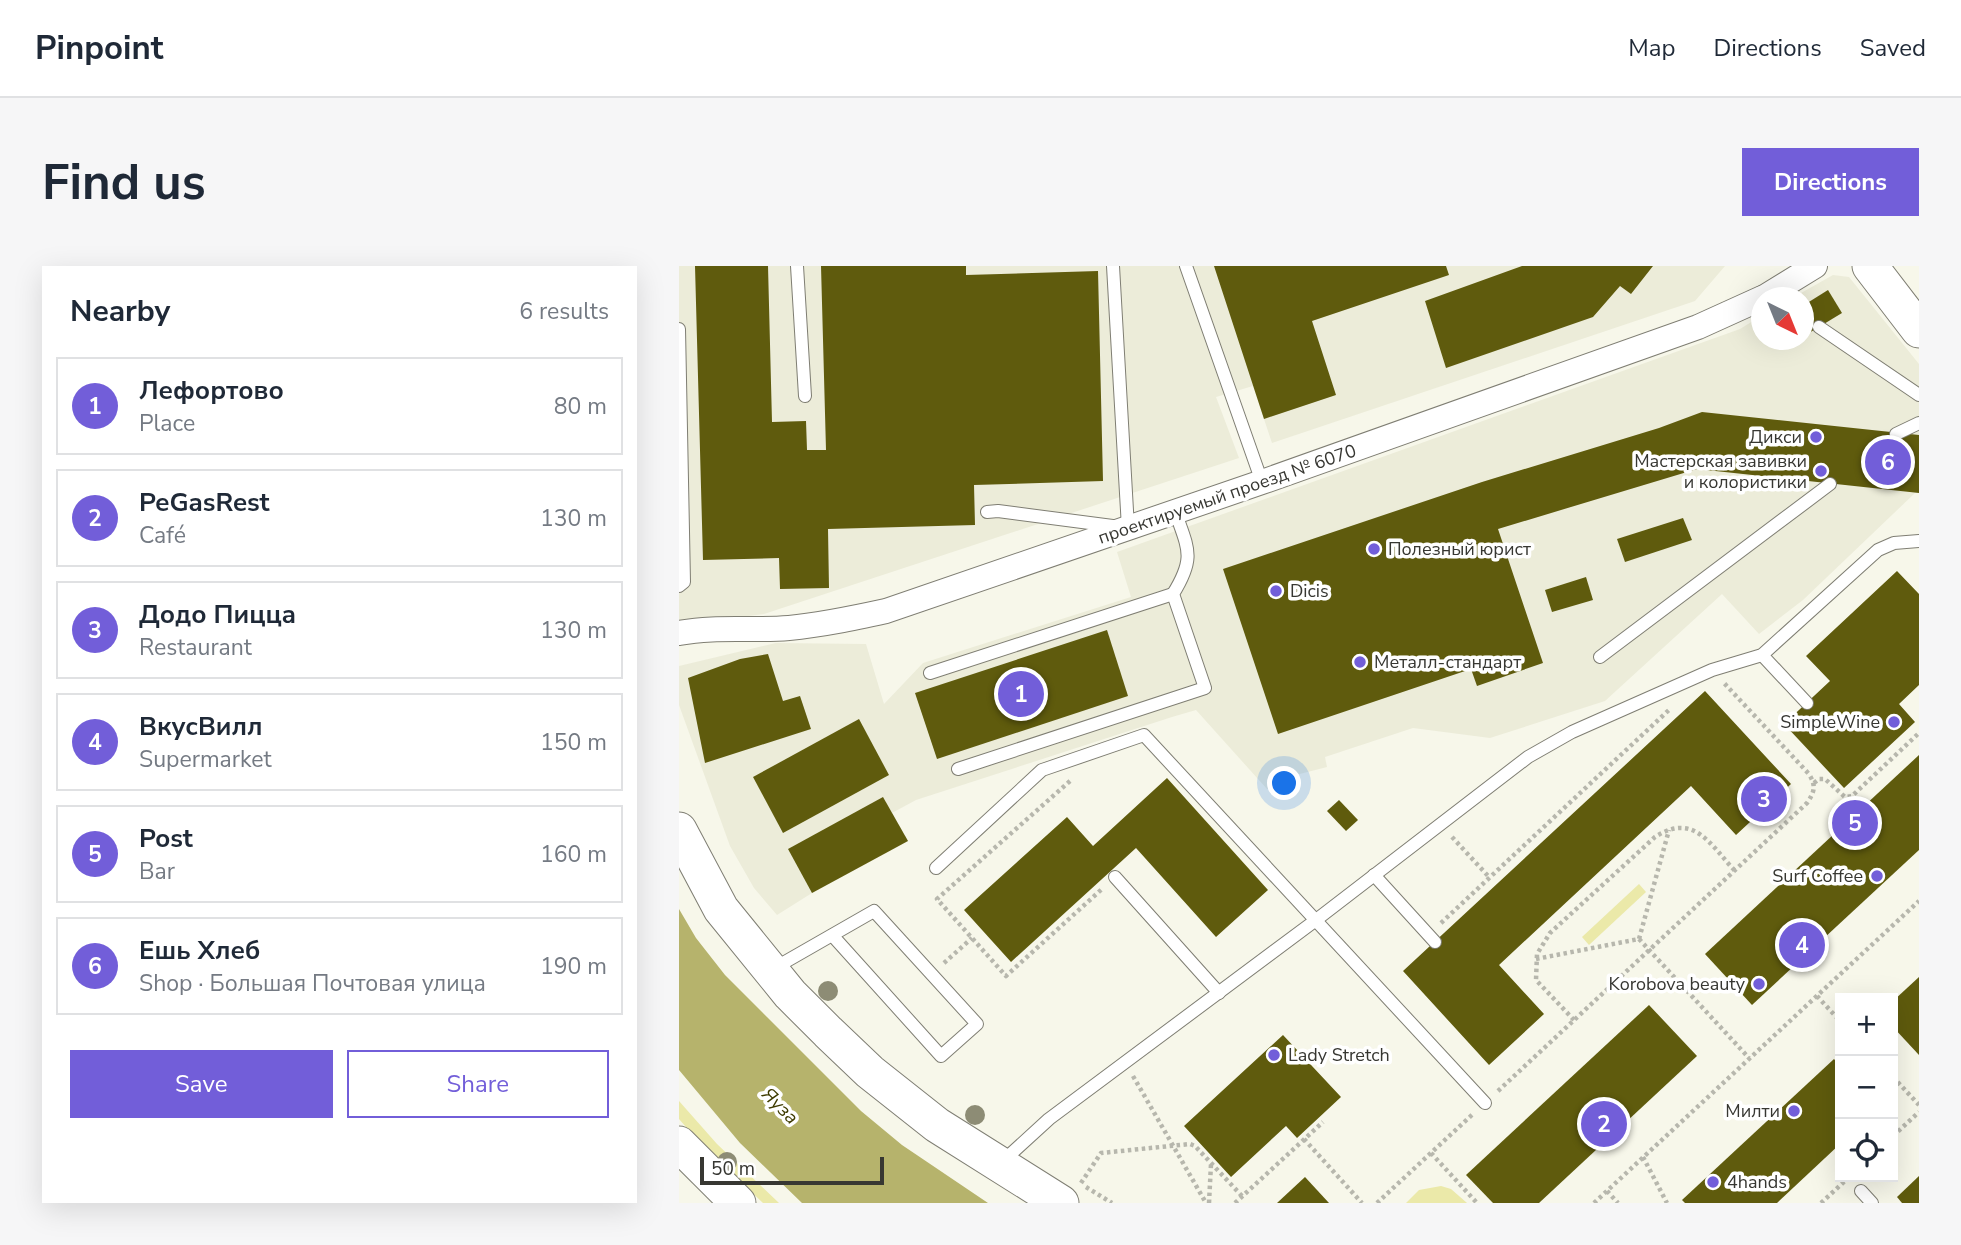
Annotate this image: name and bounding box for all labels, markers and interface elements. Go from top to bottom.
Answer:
text: Pinpoint [35,26,163,71]
text: Map [1628,32,1675,64]
text: Directions [1713,32,1822,64]
text: Saved [1860,32,1926,64]
button: Directions [1742,148,1919,216]
text: Find us [42,149,206,216]
north arrow [1751,287,1814,350]
text: Nearby [70,291,170,332]
text: 6 results [519,296,609,327]
text: Лефортово [139,373,284,408]
text: 1 [88,391,102,422]
text: 80 m [554,391,607,422]
text: Place [139,408,195,439]
place label: Дикси [1749,425,1802,449]
marker: Дикси [1808,429,1824,445]
pin: 6 [1865,436,1911,488]
street label: проектируемый проезд № 6070 [1095,438,1359,550]
place label: Мастерская завивки и колористики [1634,449,1807,494]
marker: Мастерская завивки и колористики [1813,463,1829,479]
text: PeGasRest [139,485,270,520]
text: 2 [88,503,102,534]
text: 130 m [540,503,607,534]
text: Café [139,520,186,551]
place label: Полезный юрист [1388,537,1531,561]
marker: Полезный юрист [1366,541,1382,557]
place label: Dicis [1290,579,1329,603]
marker: Dicis [1268,583,1284,599]
text: Додо Пицца [139,597,296,632]
text: 3 [88,615,102,646]
text: 130 m [540,615,607,646]
text: Restaurant [139,632,252,663]
place label: Металл-стандарт [1374,650,1521,674]
marker: Металл-стандарт [1352,654,1368,670]
pin: 1 [998,668,1044,720]
text: ВкусВилл [139,709,263,744]
place label: SimpleWine [1780,710,1880,734]
marker: SimpleWine [1886,714,1902,730]
text: 4 [88,727,102,758]
text: 150 m [540,727,607,758]
text: Supermarket [139,744,272,775]
your location [1267,766,1301,800]
pin: 3 [1741,773,1787,825]
pin: 5 [1832,797,1878,849]
text: Post [139,821,193,856]
text: 5 [88,839,102,870]
text: 160 m [540,839,607,870]
text: Bar [139,856,175,887]
place label: Surf Coffee [1772,864,1863,888]
marker: Surf Coffee [1869,868,1885,884]
pin: 4 [1779,919,1825,971]
text: Ешь Хлеб [139,933,260,968]
text: 6 [88,951,102,982]
text: 190 m [540,951,607,982]
text: Shop · Большая Почтовая улица [139,968,486,999]
place label: Korobova beauty [1609,972,1746,996]
marker: Korobova beauty [1751,976,1767,992]
map controls [1835,993,1898,1182]
button: + [1835,993,1898,1056]
place label: Lady Stretch [1288,1043,1390,1067]
marker: Lady Stretch [1266,1047,1282,1063]
button: Save [70,1050,333,1118]
button: Share [347,1050,609,1118]
button: − [1835,1056,1898,1119]
water label: Яуза [756,1082,804,1130]
pin: 2 [1581,1098,1627,1150]
place label: Милти [1725,1099,1780,1123]
marker: Милти [1786,1103,1802,1119]
button: locate [1835,1119,1898,1182]
scale bar [700,1154,884,1186]
text: 50 m [711,1156,755,1182]
place label: 4hands [1727,1170,1787,1194]
marker: 4hands [1705,1174,1721,1190]

